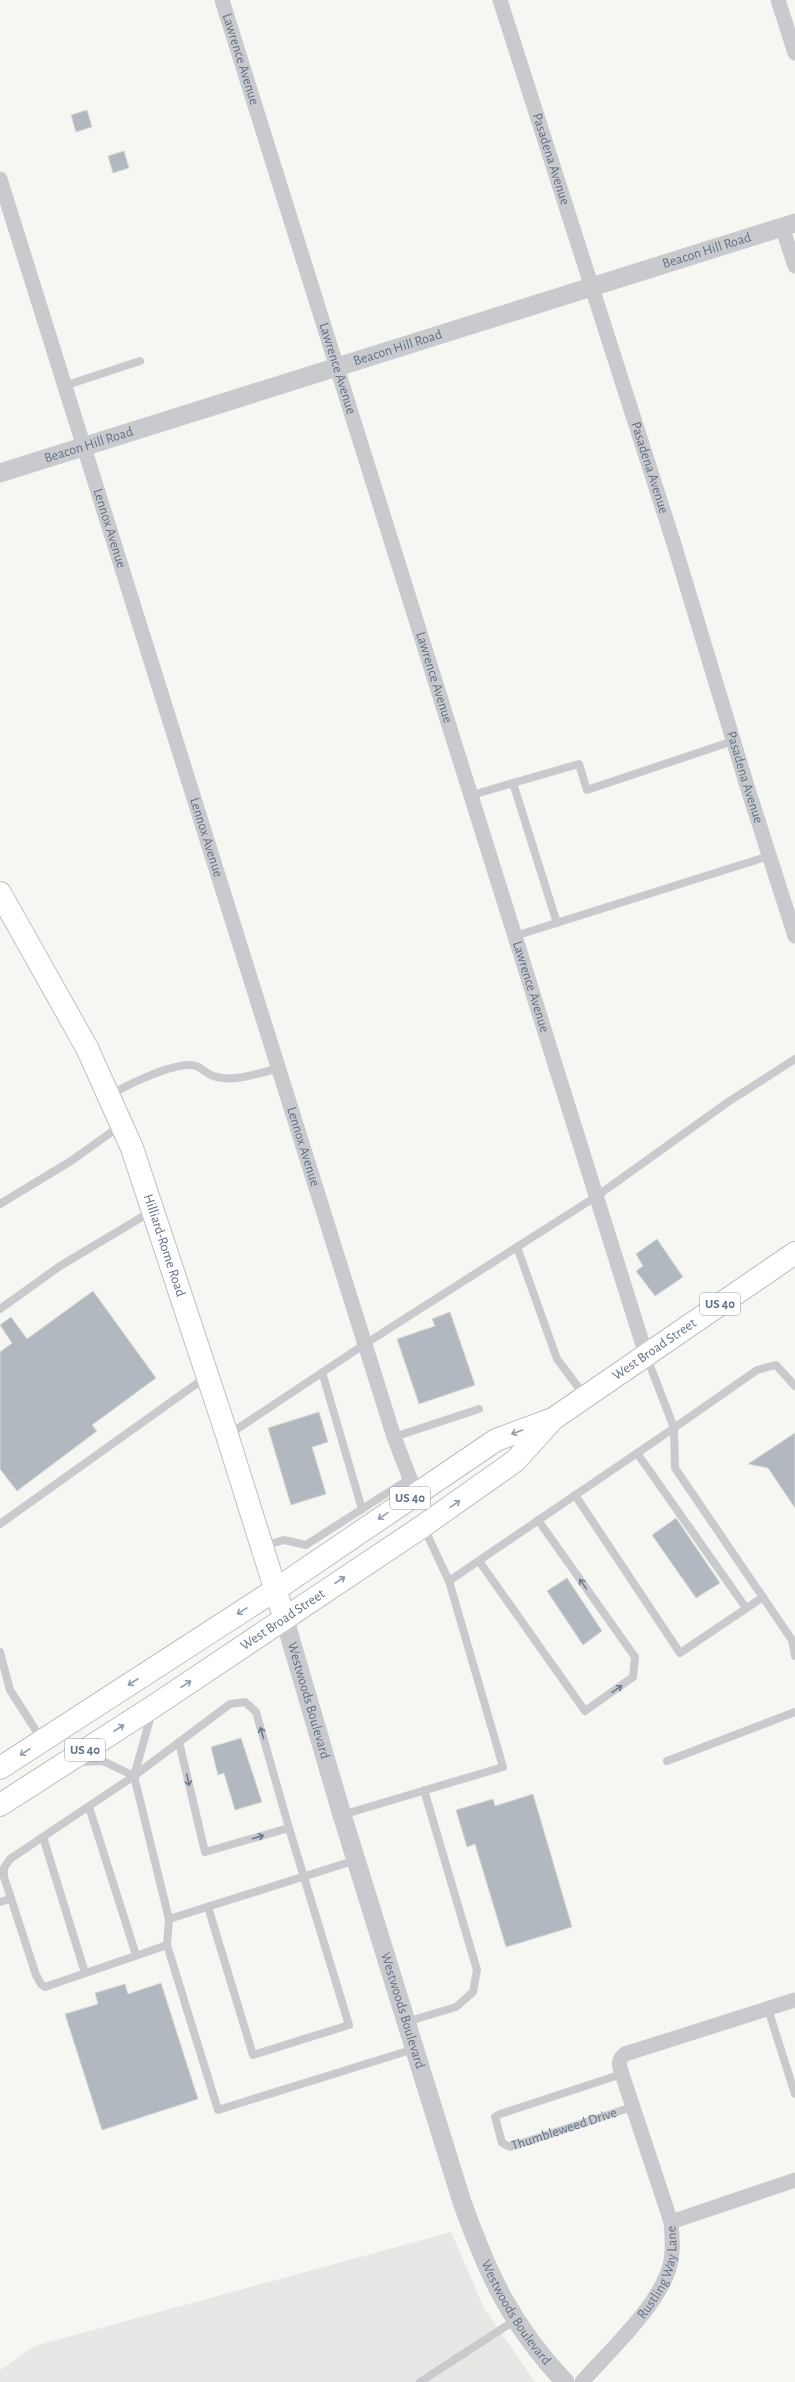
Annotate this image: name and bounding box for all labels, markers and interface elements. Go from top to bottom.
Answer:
street label: Lawrence Avenue [220,12,261,107]
street label: Pasadena Avenue [530,111,572,207]
street label: Beacon Hill Road [661,230,753,271]
street label: Lawrence Avenue [316,321,358,416]
street label: Beacon Hill Road [352,327,444,368]
street label: Pasadena Avenue [628,420,671,515]
street label: Beacon Hill Road [43,425,135,466]
street label: Lennox Avenue [90,487,128,570]
street label: Lawrence Avenue [413,630,455,725]
street label: Pasadena Avenue [724,730,766,825]
street label: Lennox Avenue [187,796,225,879]
street label: Lawrence Avenue [510,939,552,1034]
street label: Lennox Avenue [284,1105,322,1188]
street label: Hilliard-Rome Road [141,1192,188,1298]
road number: US 40 [700,1293,740,1315]
street label: West Broad Street [610,1316,699,1383]
one-way arrow [511,1429,523,1437]
road number: US 40 [390,1487,430,1509]
one-way arrow [449,1500,460,1508]
one-way arrow [378,1512,389,1520]
one-way arrow [334,1576,346,1584]
one-way arrow [579,1578,587,1589]
street label: West Broad Street [238,1586,328,1653]
one-way arrow [236,1608,248,1616]
street label: Westwoods Boulevard [285,1640,332,1760]
one-way arrow [127,1678,139,1686]
one-way arrow [180,1680,191,1688]
one-way arrow [611,1685,622,1693]
one-way arrow [113,1723,125,1731]
one-way arrow [258,1727,265,1740]
road number: US 40 [65,1739,105,1761]
one-way arrow [20,1748,31,1756]
one-way arrow [184,1773,192,1786]
one-way arrow [252,1833,265,1840]
street label: Westwoods Boulevard [378,1951,427,2070]
street label: Thumbleweed Drive [509,2105,619,2153]
street label: Rustling Way Lane [635,2225,679,2322]
street label: Westwoods Boulevard [478,2258,553,2368]

